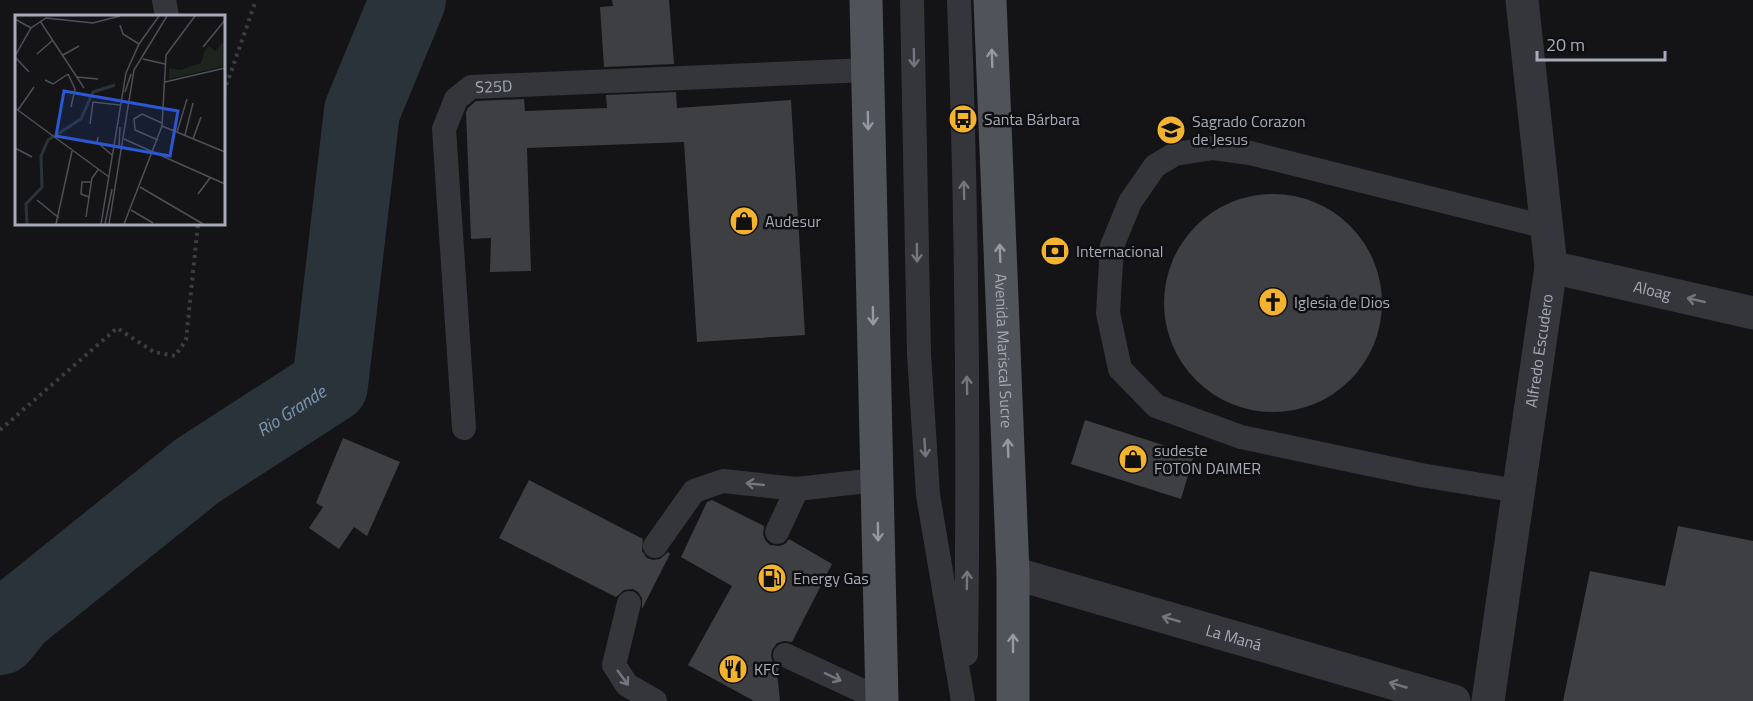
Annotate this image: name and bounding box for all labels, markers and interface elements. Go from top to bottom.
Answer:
inset map [15,15,225,225]
scale bar [1537,24,1664,62]
text: 20 m [1546,31,1585,58]
one-way arrow [908,48,919,68]
one-way arrow [987,48,998,68]
street label: S25D [475,73,513,99]
bus stop icon: Santa Bárbara [947,103,979,135]
place label: Santa Bárbara [984,107,1080,131]
place label: Sagrado Corazon de Jesus [1192,109,1306,151]
one-way arrow [863,111,874,131]
school or university icon: Sagrado Corazon de Jesus [1155,114,1187,146]
one-way arrow [959,180,970,200]
shop icon: Audesur [728,205,760,237]
place label: Audesur [765,209,822,233]
bank icon: Internacional [1039,235,1071,267]
place label: Internacional [1076,239,1164,263]
one-way arrow [911,243,923,263]
one-way arrow [995,243,1006,263]
street label: Avenida Mariscal Sucre [989,273,1019,429]
street label: Aloag [1631,274,1674,306]
church icon: Iglesia de Dios [1257,286,1289,318]
place label: Iglesia de Dios [1294,290,1390,314]
street label: Alfredo Escudero [1519,292,1559,409]
one-way arrow [1687,294,1706,305]
one-way arrow [867,306,878,326]
one-way arrow [961,375,973,395]
water label: Rio Grande [251,377,332,443]
one-way arrow [920,438,931,458]
one-way arrow [1003,438,1014,458]
place label: sudeste FOTON DAIMER [1154,438,1261,480]
shop icon: sudeste FOTON DAIMER [1117,443,1149,475]
one-way arrow [746,478,766,489]
one-way arrow [872,522,883,542]
fuel station icon: Energy Gas [756,562,788,594]
place label: Energy Gas [793,566,869,590]
one-way arrow [961,570,973,590]
one-way arrow [1162,613,1181,624]
street label: La Maná [1203,618,1265,657]
one-way arrow [1007,633,1019,653]
restaurant icon: KFC [717,653,749,685]
place label: KFC [754,657,780,681]
one-way arrow [617,670,629,686]
one-way arrow [824,672,842,684]
one-way arrow [1389,679,1408,690]

